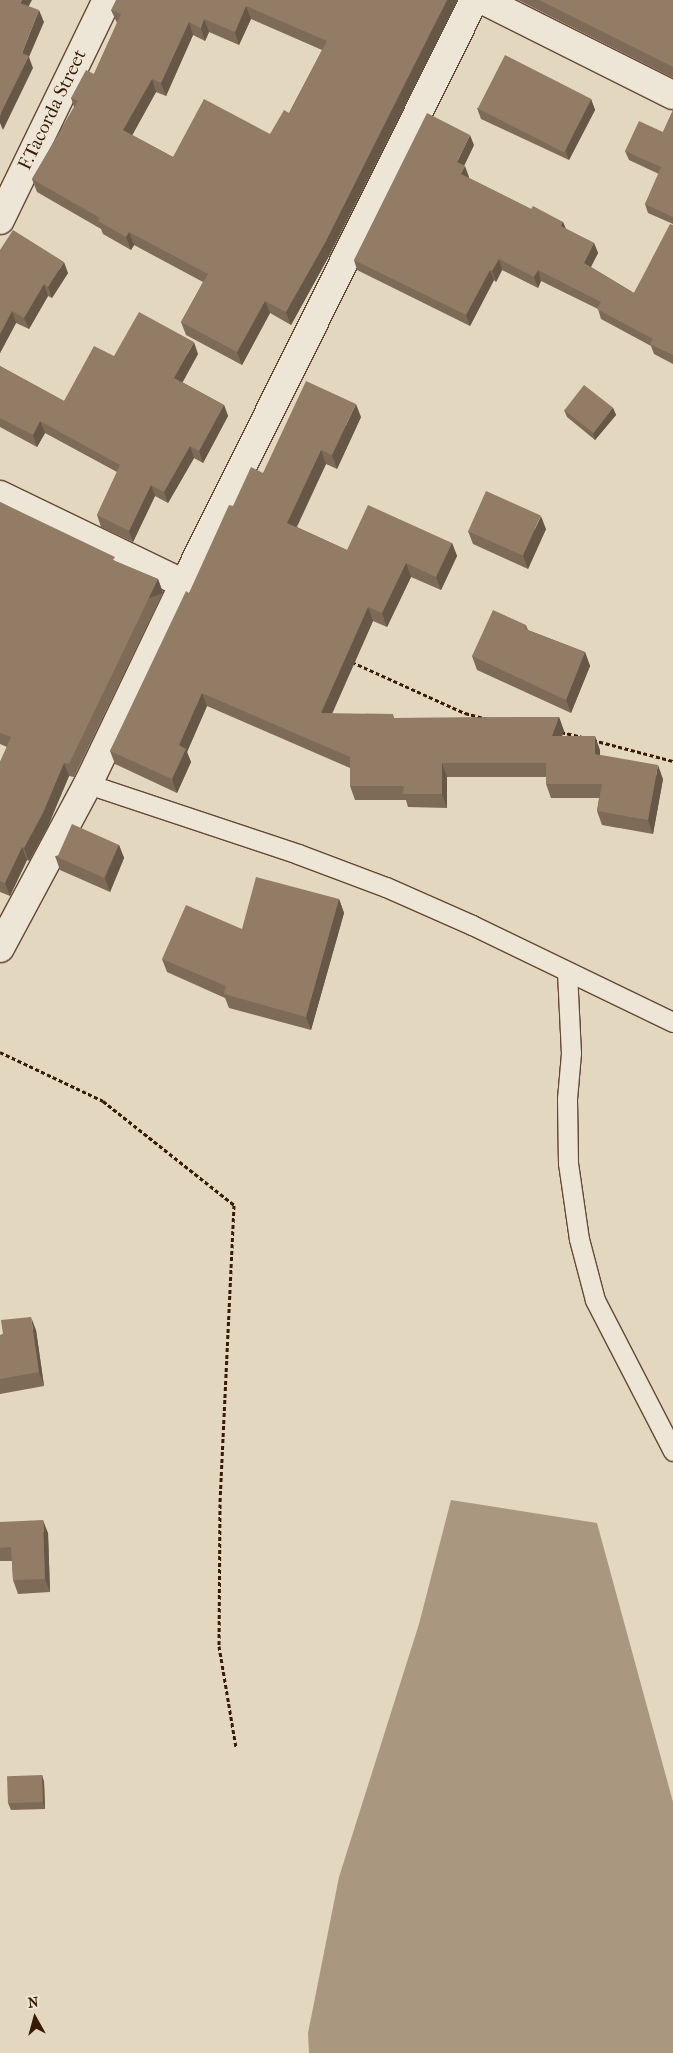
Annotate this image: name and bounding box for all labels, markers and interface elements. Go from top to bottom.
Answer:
street label: F.Tacorda Street [14,46,92,174]
north arrow [10,1993,60,2043]
text: N [27,1994,39,2012]

